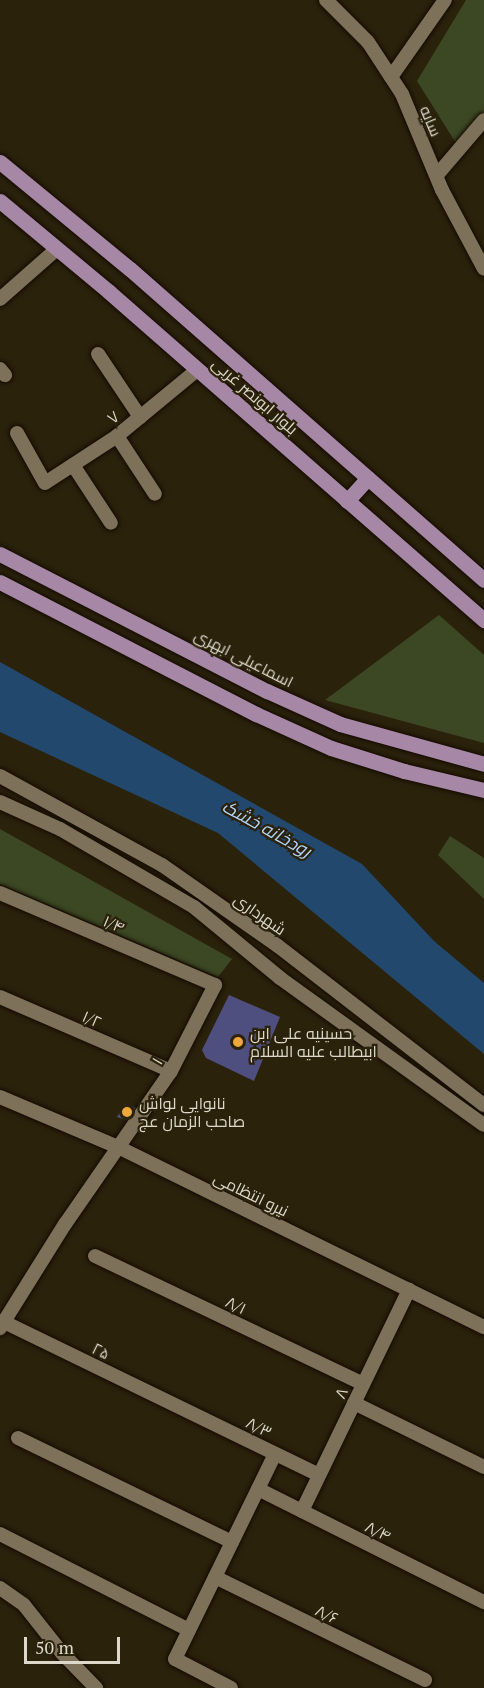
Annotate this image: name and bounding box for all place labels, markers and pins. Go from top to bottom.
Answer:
place label: حسینیه علی ابن ابیطالب علیه السلام [250,1023,377,1061]
marker: حسینیه علی ابن ابیطالب علیه السلام [231,1035,245,1049]
place label: نانوایی لواش صاحب الزمان عج [139,1093,245,1131]
marker: نانوایی لواش صاحب الزمان عج [120,1105,134,1119]

